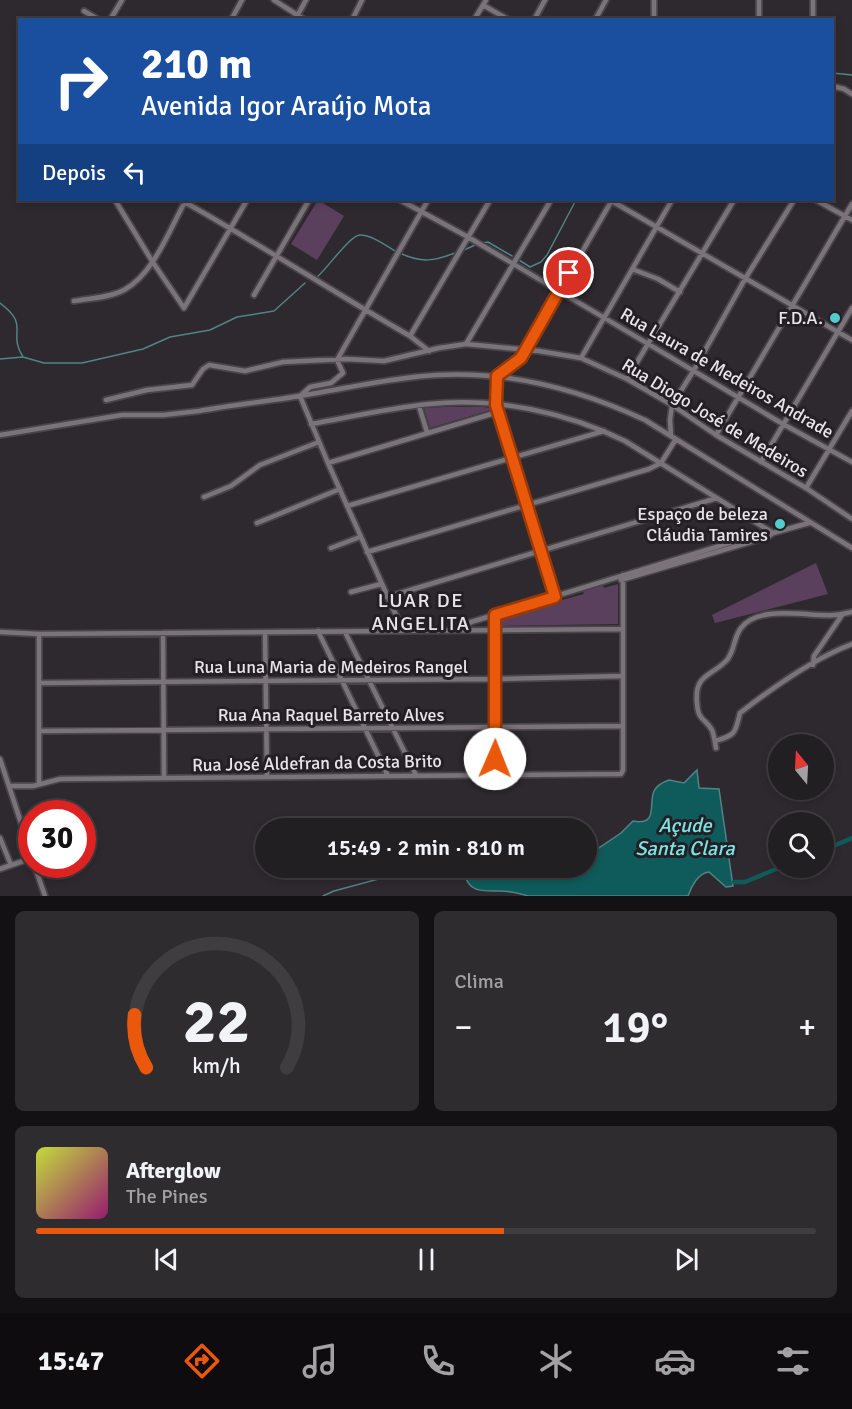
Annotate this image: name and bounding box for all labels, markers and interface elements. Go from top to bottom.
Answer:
text: 210 m [141,39,252,90]
icon: right [42,42,120,120]
text: Avenida Igor Araújo Mota [141,90,431,123]
icon: left [118,156,151,189]
text: Depois [42,159,106,186]
pin [543,247,594,298]
icon: arrive [552,256,585,289]
street label: Rua Laura de Medeiros Andrade [616,303,838,443]
place label: F.D.A. [778,307,823,329]
marker: F.D.A. [828,311,842,325]
street label: Rua Diogo José de Medeiros [618,354,812,482]
place label: Espaço de beleza Cláudia Tamires [637,503,768,546]
marker: Espaço de beleza Cláudia Tamires [773,517,787,531]
district label: LUAR DE ANGELITA [372,588,470,636]
street label: Rua Luna Maria de Medeiros Rangel [194,656,468,678]
street label: Rua Ana Raquel Barreto Alves [218,704,444,726]
position arrow [463,727,527,791]
north arrow [768,734,834,800]
map controls [768,734,834,878]
street label: Rua José Aldefran da Costa Brito [192,750,442,776]
speed limit sign: 30 [18,800,96,878]
button: search [768,812,834,878]
water label: Açude Santa Clara [635,813,735,861]
text: 15:49 · 2 min · 810 m [327,834,525,861]
text: Clima [455,969,504,994]
text: 22 [183,983,250,1060]
text: 19° [602,1000,668,1055]
text: − [455,1007,472,1048]
text: + [798,1007,816,1048]
text: km/h [192,1053,241,1079]
text: Afterglow [126,1157,221,1184]
text: The Pines [126,1184,208,1209]
icon: previous [150,1243,183,1276]
icon: pause [410,1243,443,1276]
icon: next [670,1243,703,1276]
icon: directions [181,1340,223,1382]
icon: music [299,1340,341,1382]
icon: phone [417,1340,459,1382]
icon: climate [535,1340,577,1382]
icon: car [654,1340,696,1382]
icon: filters [772,1340,814,1382]
text: 15:47 [38,1345,104,1378]

